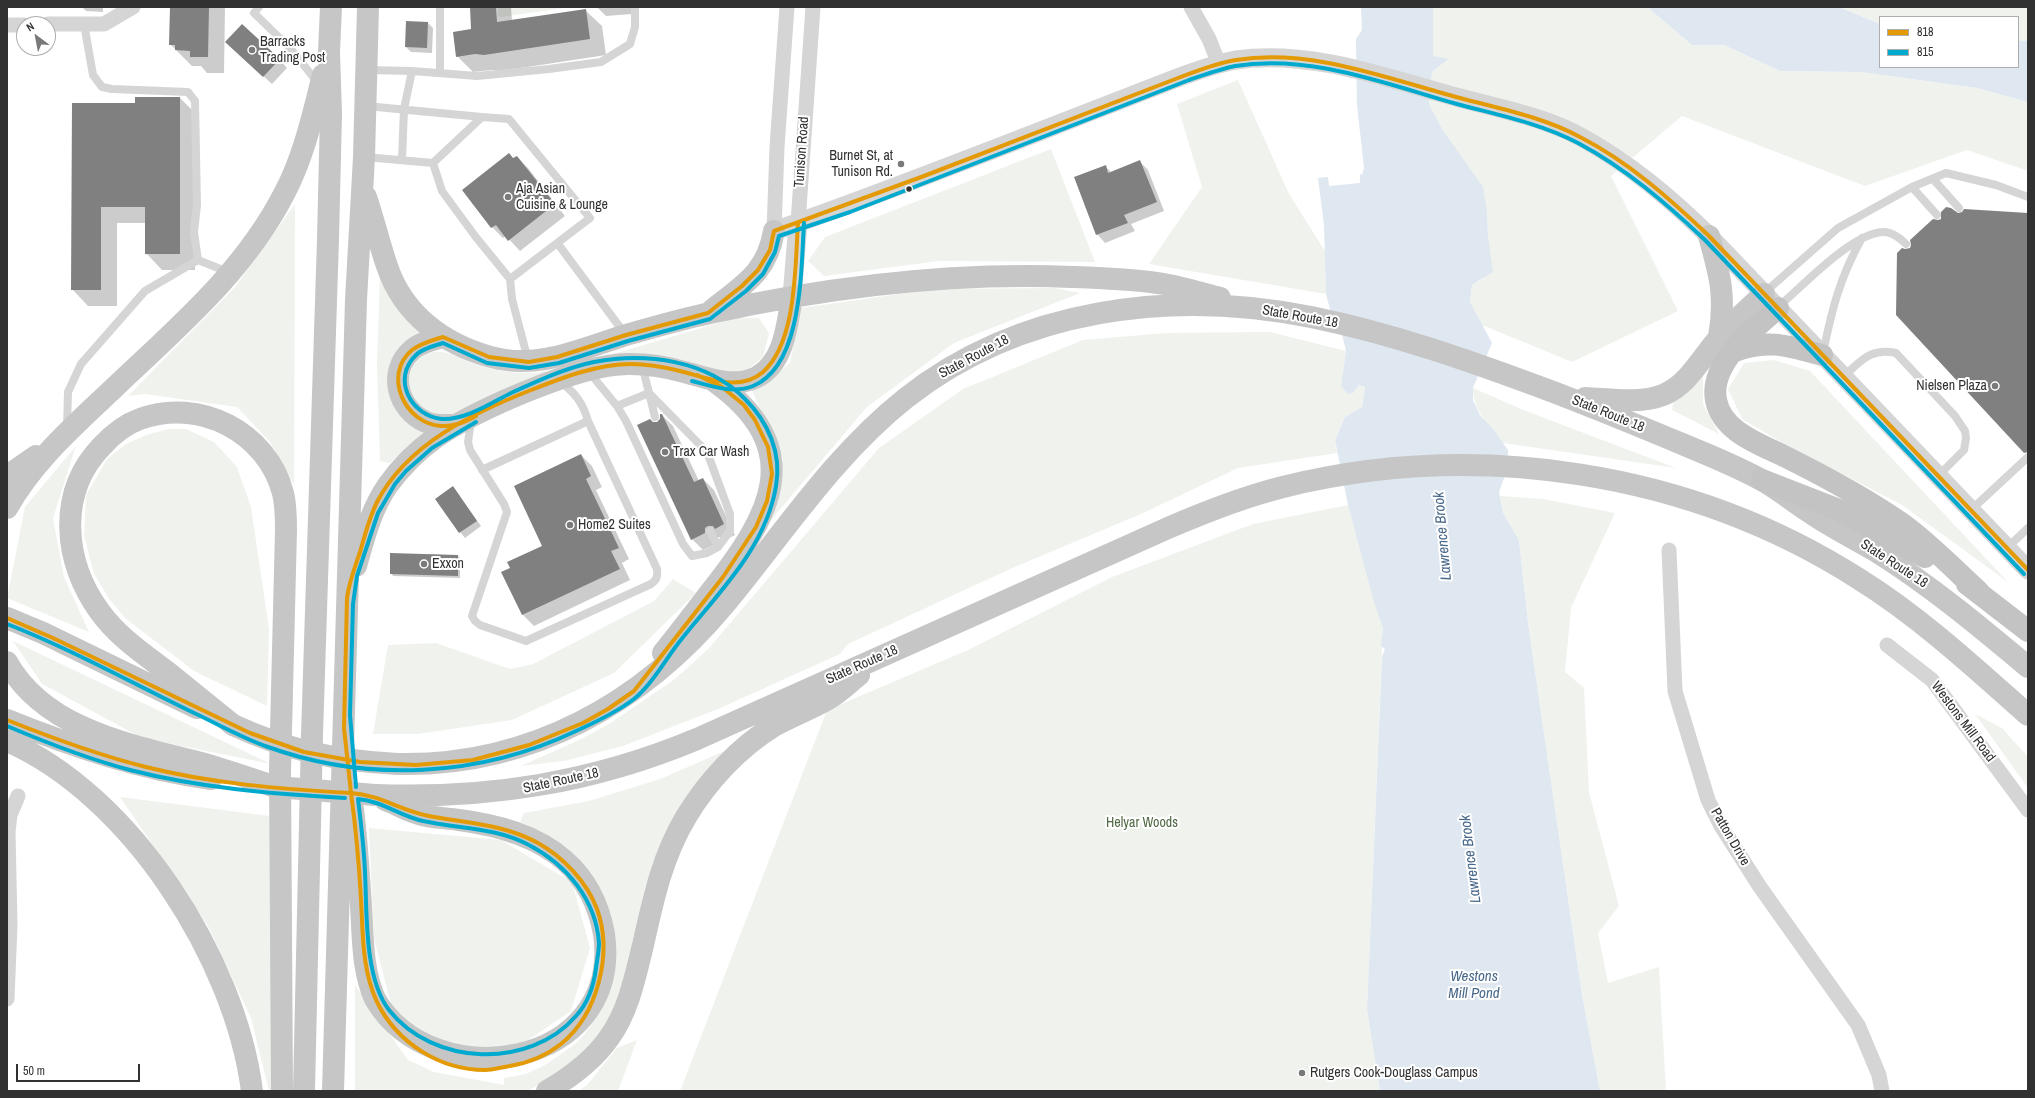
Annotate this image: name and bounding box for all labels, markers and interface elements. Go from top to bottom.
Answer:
north arrow [16,16,56,56]
legend [1879,16,2019,68]
text: N [24,19,37,34]
text: 818 [1917,24,1933,40]
place label: Barracks Trading Post [260,34,325,66]
text: 815 [1917,44,1933,60]
marker: Barracks Trading Post [247,45,257,55]
street label: Tunison Road [791,116,813,188]
place label: Burnet St, at Tunison Rd. [829,148,893,180]
marker: Burnet St, at Tunison Rd. [896,159,906,169]
place label: Aja Asian Cuisine & Lounge [516,181,608,214]
unlabelled marker [904,184,914,194]
marker: Aja Asian Cuisine & Lounge [503,192,513,202]
street label: State Route 18 [1261,302,1339,332]
street label: State Route 18 [936,332,1012,382]
place label: Nielsen Plaza [1916,378,1987,394]
marker: Nielsen Plaza [1990,381,2000,391]
street label: State Route 18 [1569,392,1647,436]
place label: Trax Car Wash [673,444,749,460]
marker: Trax Car Wash [660,447,670,457]
water label: Lawrence Brook [1430,491,1456,581]
place label: Home2 Suites [578,517,651,533]
marker: Home2 Suites [565,520,575,530]
street label: State Route 18 [1857,536,1931,592]
place label: Exxon [432,556,464,572]
marker: Exxon [419,559,429,569]
street label: State Route 18 [824,642,900,688]
street label: Westons Mill Road [1927,679,1999,765]
street label: State Route 18 [522,765,600,797]
street label: Patton Drive [1707,805,1753,869]
water label: Lawrence Brook [1457,814,1485,904]
park label: Helyar Woods [1106,815,1178,831]
water label: Westons Mill Pond [1448,968,1500,1003]
scale bar [18,1056,142,1082]
text: 50 m [23,1063,45,1079]
place label: Rutgers Cook-Douglass Campus [1310,1065,1478,1081]
marker: Rutgers Cook-Douglass Campus [1297,1068,1307,1078]

